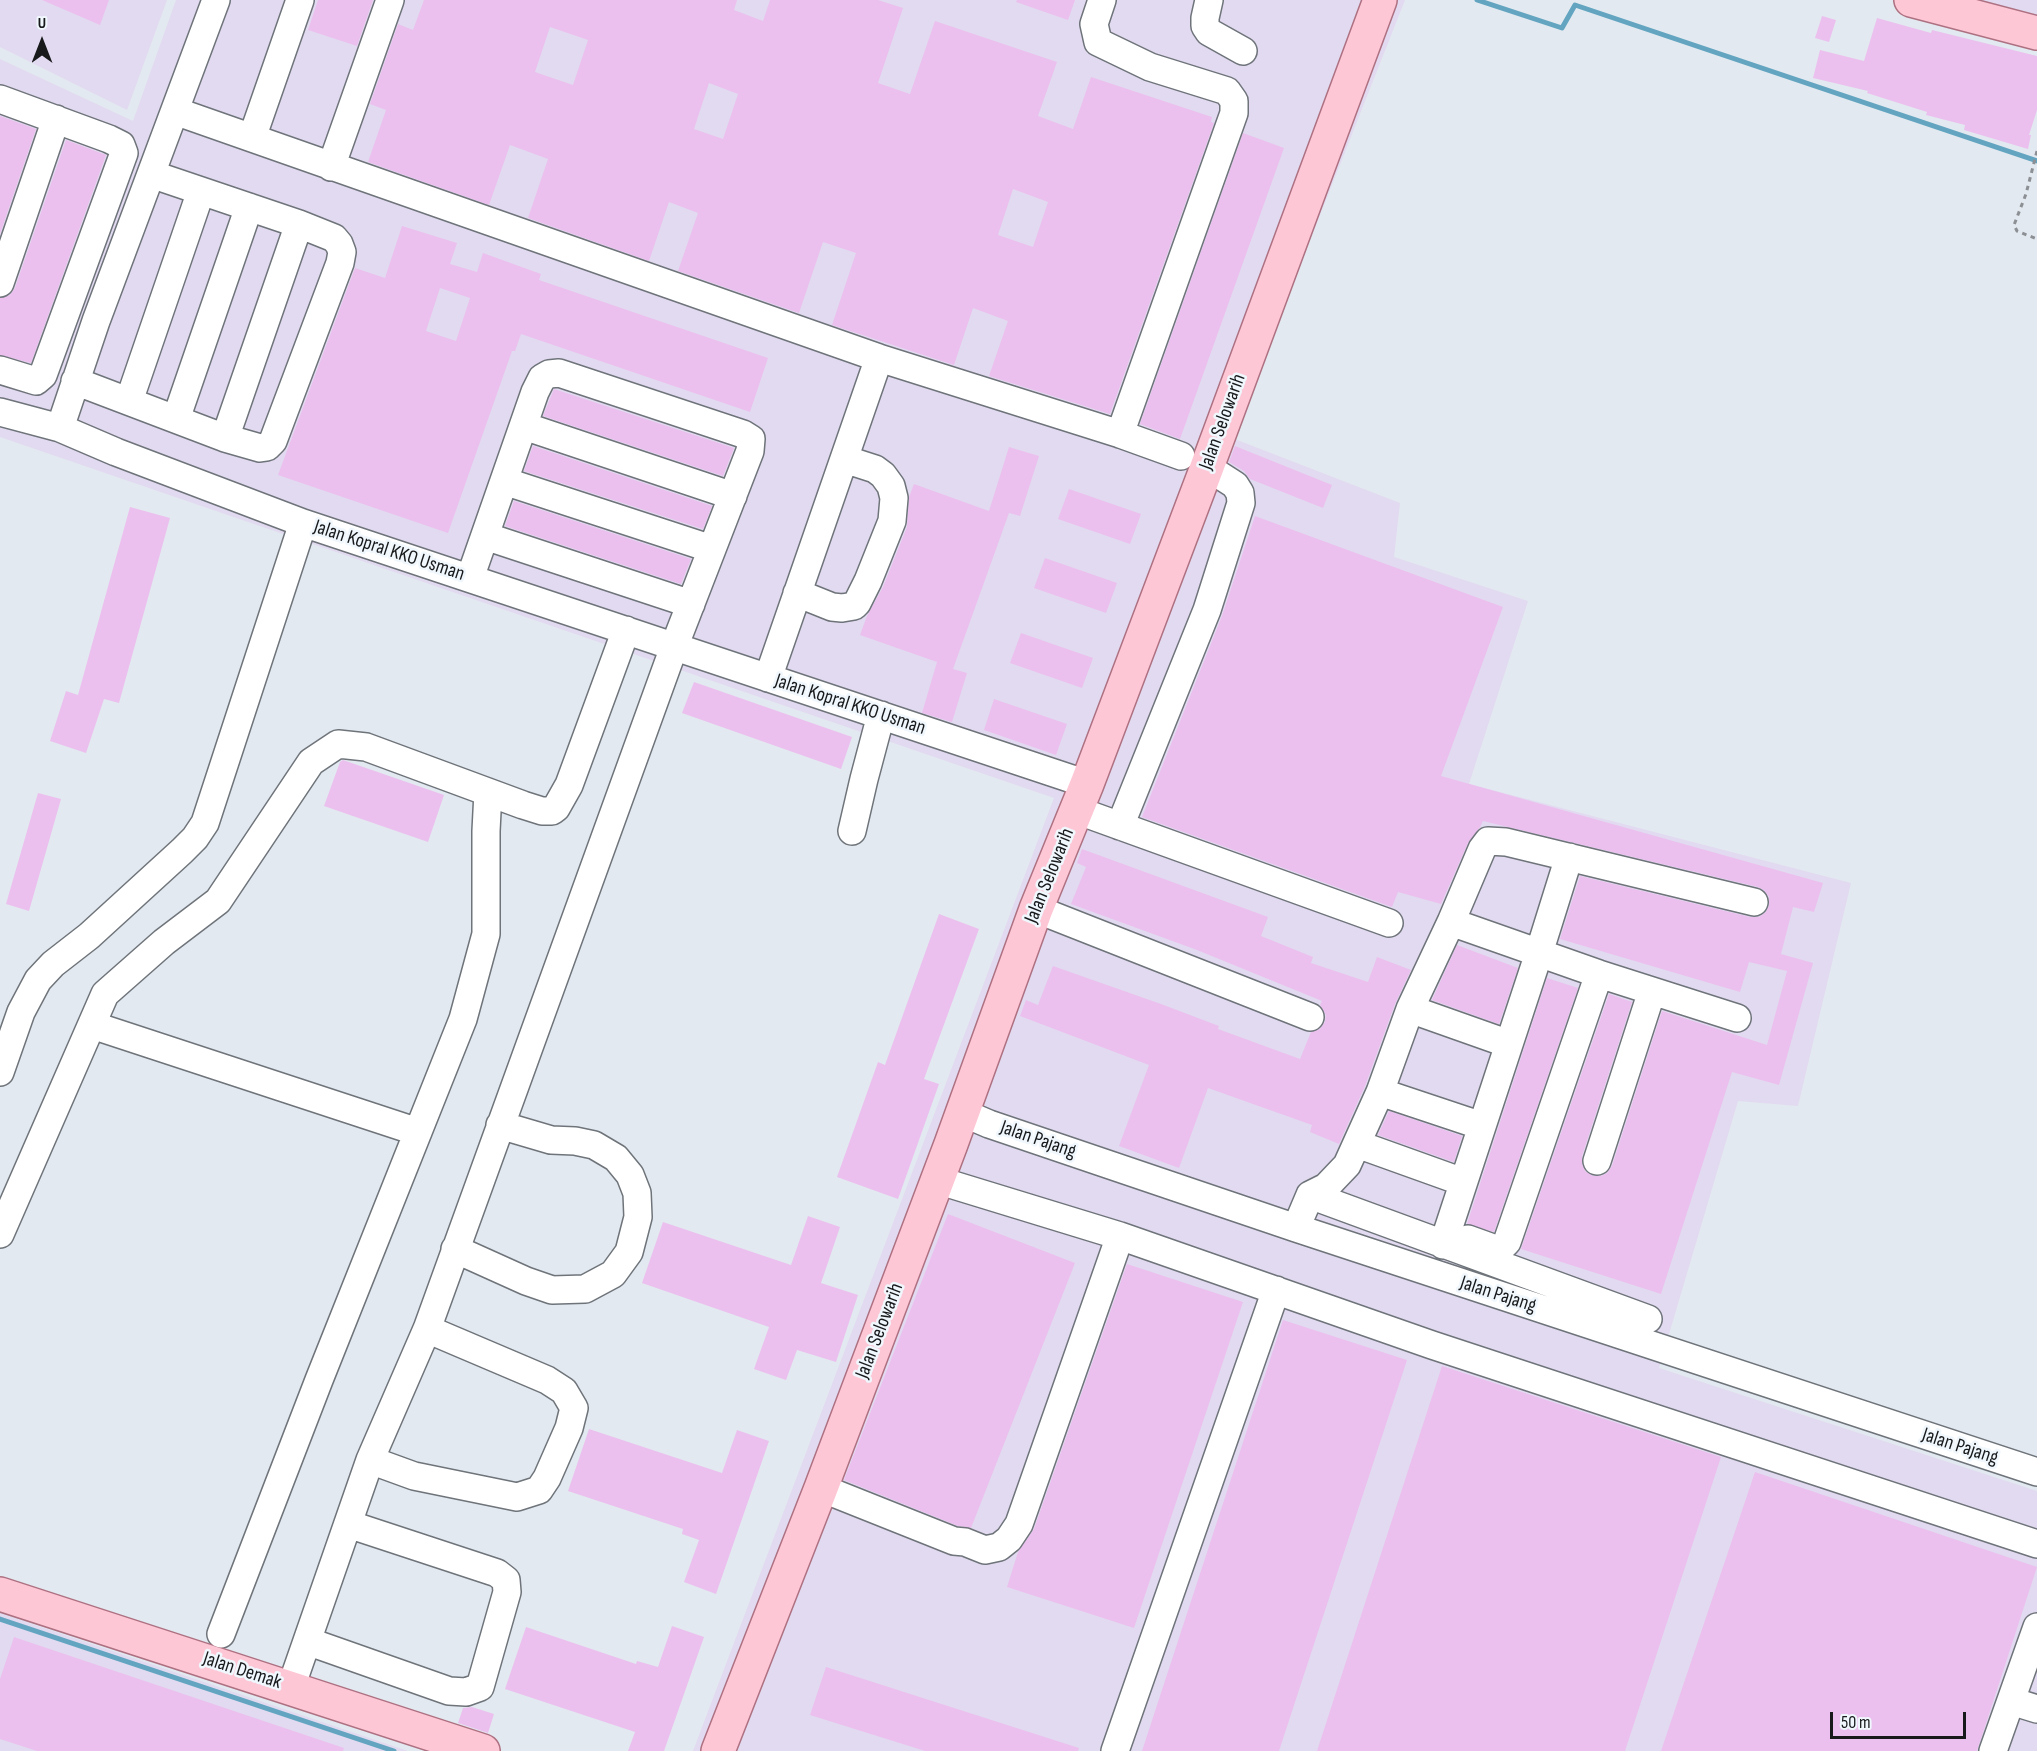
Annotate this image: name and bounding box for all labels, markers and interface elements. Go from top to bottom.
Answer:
north arrow [12,12,72,72]
text: U [38,14,46,33]
street label: Jalan Selowarih [1195,371,1251,473]
street label: Jalan Kopral KKO Usman [311,515,467,587]
street label: Jalan Kopral KKO Usman [772,669,928,741]
street label: Jalan Selowarih [1020,825,1080,927]
street label: Jalan Pajang [997,1116,1079,1164]
street label: Jalan Pajang [1457,1271,1539,1319]
street label: Jalan Selowarih [851,1280,909,1382]
street label: Jalan Pajang [1919,1423,2001,1471]
street label: Jalan Demak [200,1647,284,1695]
scale bar [1833,1700,1970,1738]
text: 50 m [1841,1712,1871,1733]

